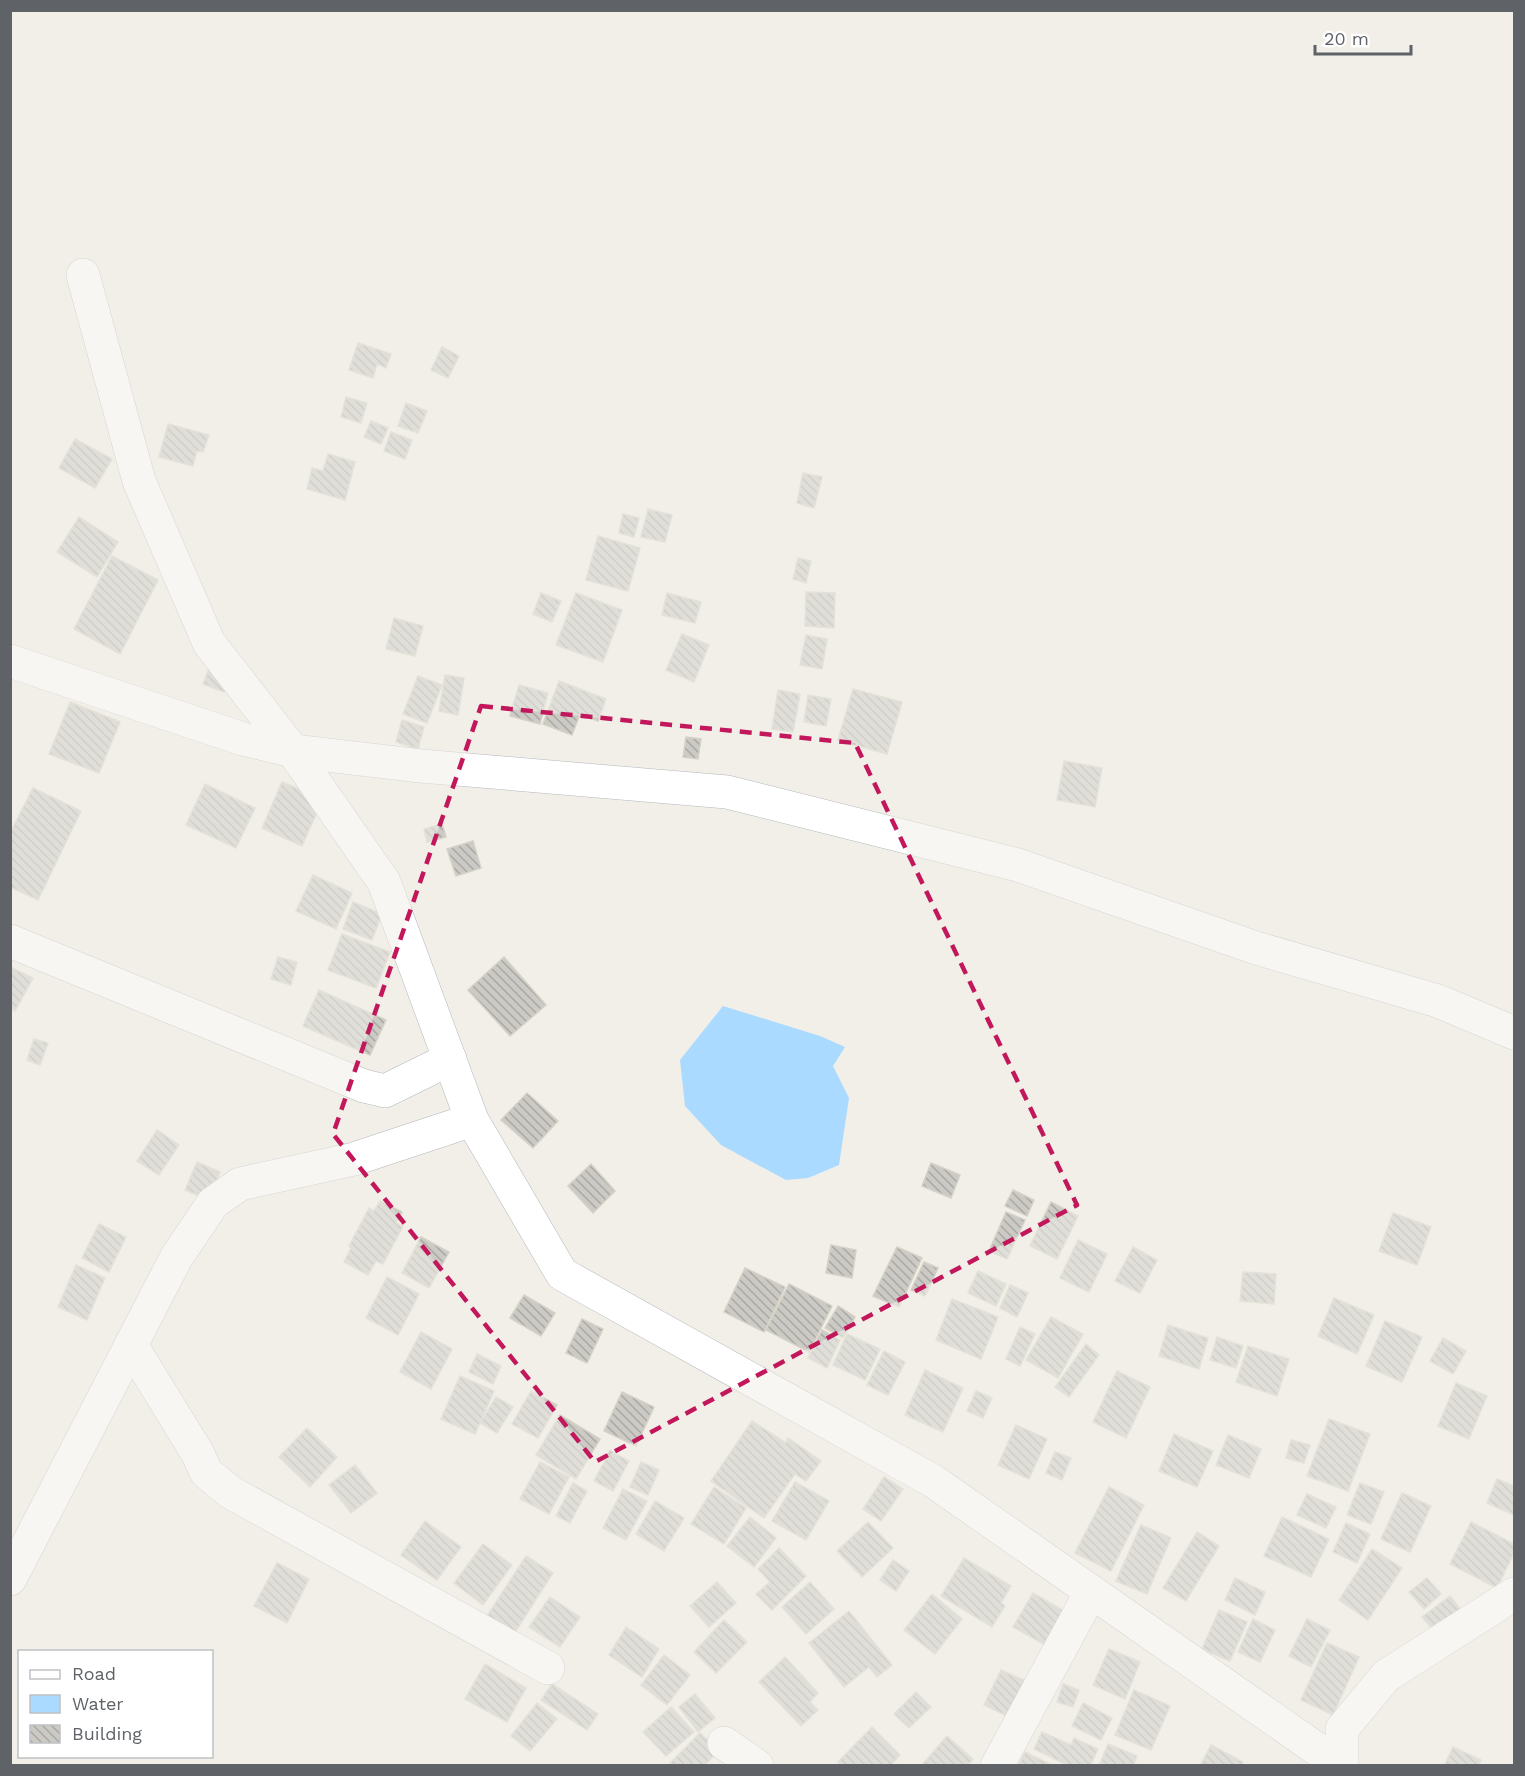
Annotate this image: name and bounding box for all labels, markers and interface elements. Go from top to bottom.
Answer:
scale bar [1315,18,1411,56]
text: 20 m [1324,28,1369,49]
legend [18,1650,213,1758]
text: Road [72,1663,116,1684]
text: Water [72,1693,124,1714]
text: Building [72,1723,142,1744]

